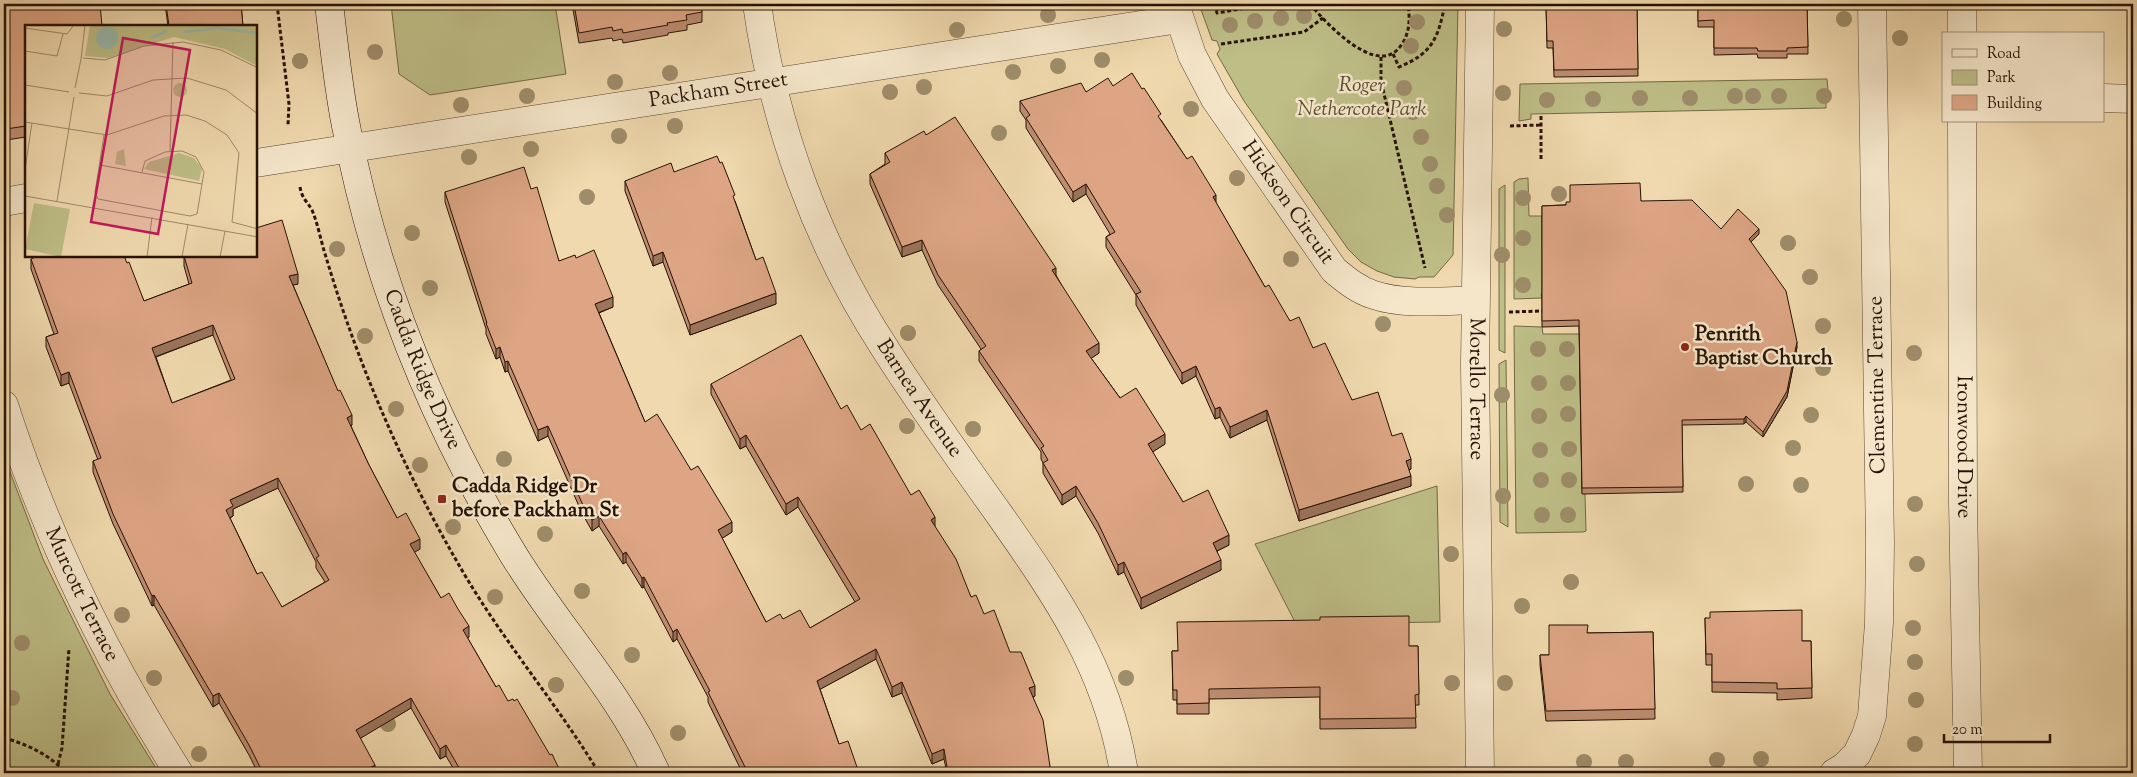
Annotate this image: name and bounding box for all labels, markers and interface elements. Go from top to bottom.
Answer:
inset map [25,25,258,258]
legend [1942,32,2104,122]
text: Road [1987,44,2021,65]
street label: Packham Street [647,65,790,116]
text: Park [1987,68,2016,89]
park label: Roger Nethercote Park [1297,71,1427,125]
text: Building [1987,94,2042,115]
street label: Hickson Circuit [1234,135,1341,271]
street label: Cadda Ridge Drive [375,285,469,455]
street label: Clementine Terrace [1861,296,1895,474]
street label: Morello Terrace [1460,317,1491,460]
place label: Penrith Baptist Church [1695,320,1834,374]
street label: Barnea Avenue [868,334,970,464]
marker: Penrith Baptist Church [1679,341,1691,353]
street label: Ironwood Drive [1948,375,1978,519]
place label: Cadda Ridge Dr before Packham St [451,472,620,526]
marker: Cadda Ridge Dr before Packham St [436,493,448,505]
street label: Murcott Terrace [36,523,126,667]
scale bar [1944,712,2051,744]
text: 20 m [1952,720,1983,741]

